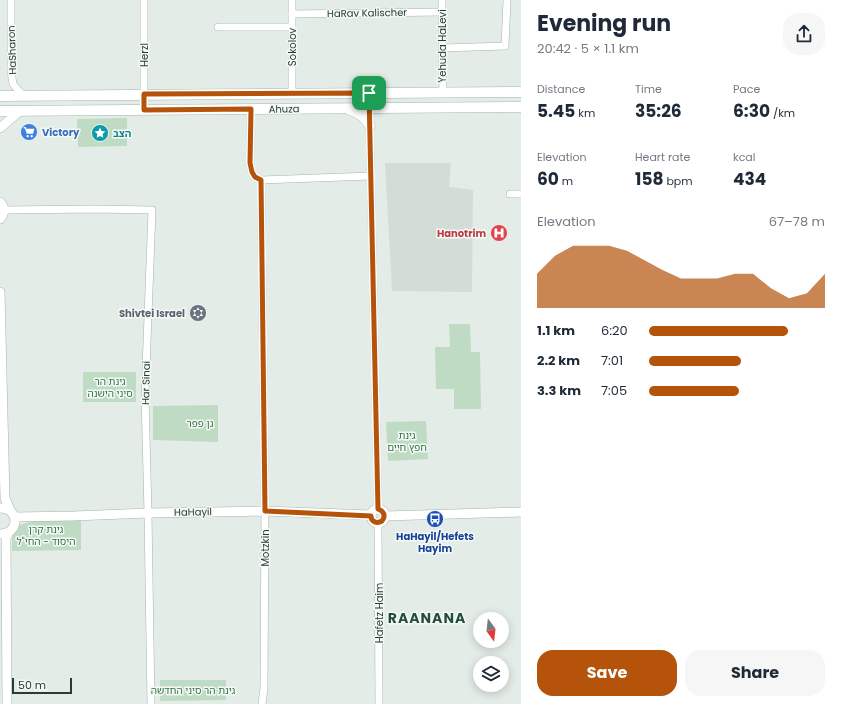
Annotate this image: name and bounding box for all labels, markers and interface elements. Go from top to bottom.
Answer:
street label: HaRav Kalischer [327,5,407,21]
text: Evening run [537,8,671,39]
street label: Yehuda HaLevi [435,9,450,83]
button: share [783,13,825,55]
street label: HaSharon [4,25,20,75]
street label: Sokolov [285,27,300,66]
text: 20:42 · 5 × 1.1 km [537,39,639,58]
street label: Herzl [137,43,152,67]
pin [352,76,386,110]
text: Distance [537,81,585,97]
text: Time [635,81,662,97]
text: Pace [733,81,760,97]
icon: arrive [358,82,380,104]
text: 5.45 [537,99,575,123]
text: 35:26 [635,99,682,123]
text: 6:30 [733,99,770,123]
street label: Ahuza [268,101,300,117]
text: km [575,105,595,121]
text: /km [770,105,795,121]
supermarket icon: Victory [19,122,39,142]
place icon: הצב [90,123,110,143]
place label: Victory [42,125,80,140]
place label: הצב [113,126,131,141]
text: Elevation [537,149,587,165]
text: Heart rate [635,149,690,165]
text: kcal [733,149,755,165]
text: 60 [537,167,559,191]
text: 158 [635,167,663,191]
text: 434 [733,167,766,191]
text: m [559,173,573,189]
text: bpm [663,173,693,189]
text: Elevation [537,212,596,231]
text: 67–78 m [769,212,825,231]
hospital icon: Hanotrim [489,223,509,243]
place label: Hanotrim [437,226,486,241]
synagogue icon: Shivtei Israel [188,303,208,323]
place label: Shivtei Israel [119,306,185,321]
text: 1.1 km [537,321,575,340]
text: 6:20 [601,321,628,340]
text: 2.2 km [537,351,580,370]
text: 7:01 [601,351,623,370]
street label: Har Sinai [138,361,154,405]
park label: גינת הר סיני הישנה [87,374,133,401]
text: 3.3 km [537,381,581,400]
text: 7:05 [601,381,627,400]
park label: גן פפר [187,416,214,431]
park label: גינת חפץ חיים [387,428,427,455]
street label: HaHayil [174,504,212,520]
bus stop icon: HaHayil/Hefets Hayim [425,509,445,529]
park label: גינת קרן היסוד - החי"ל [17,522,75,549]
street label: Motzkin [258,529,273,567]
place label: HaHayil/Hefets Hayim [396,529,474,556]
street label: Hafetz Haim [372,583,387,643]
district label: RAANANA [388,608,466,628]
north arrow [473,612,509,648]
map controls [473,612,509,692]
button: Save [537,650,677,696]
button: Share [685,650,825,696]
button: layers [473,656,509,692]
scale bar [12,676,72,695]
text: 50 m [18,677,46,693]
park label: גינת הר סיני החדשה [151,683,235,698]

